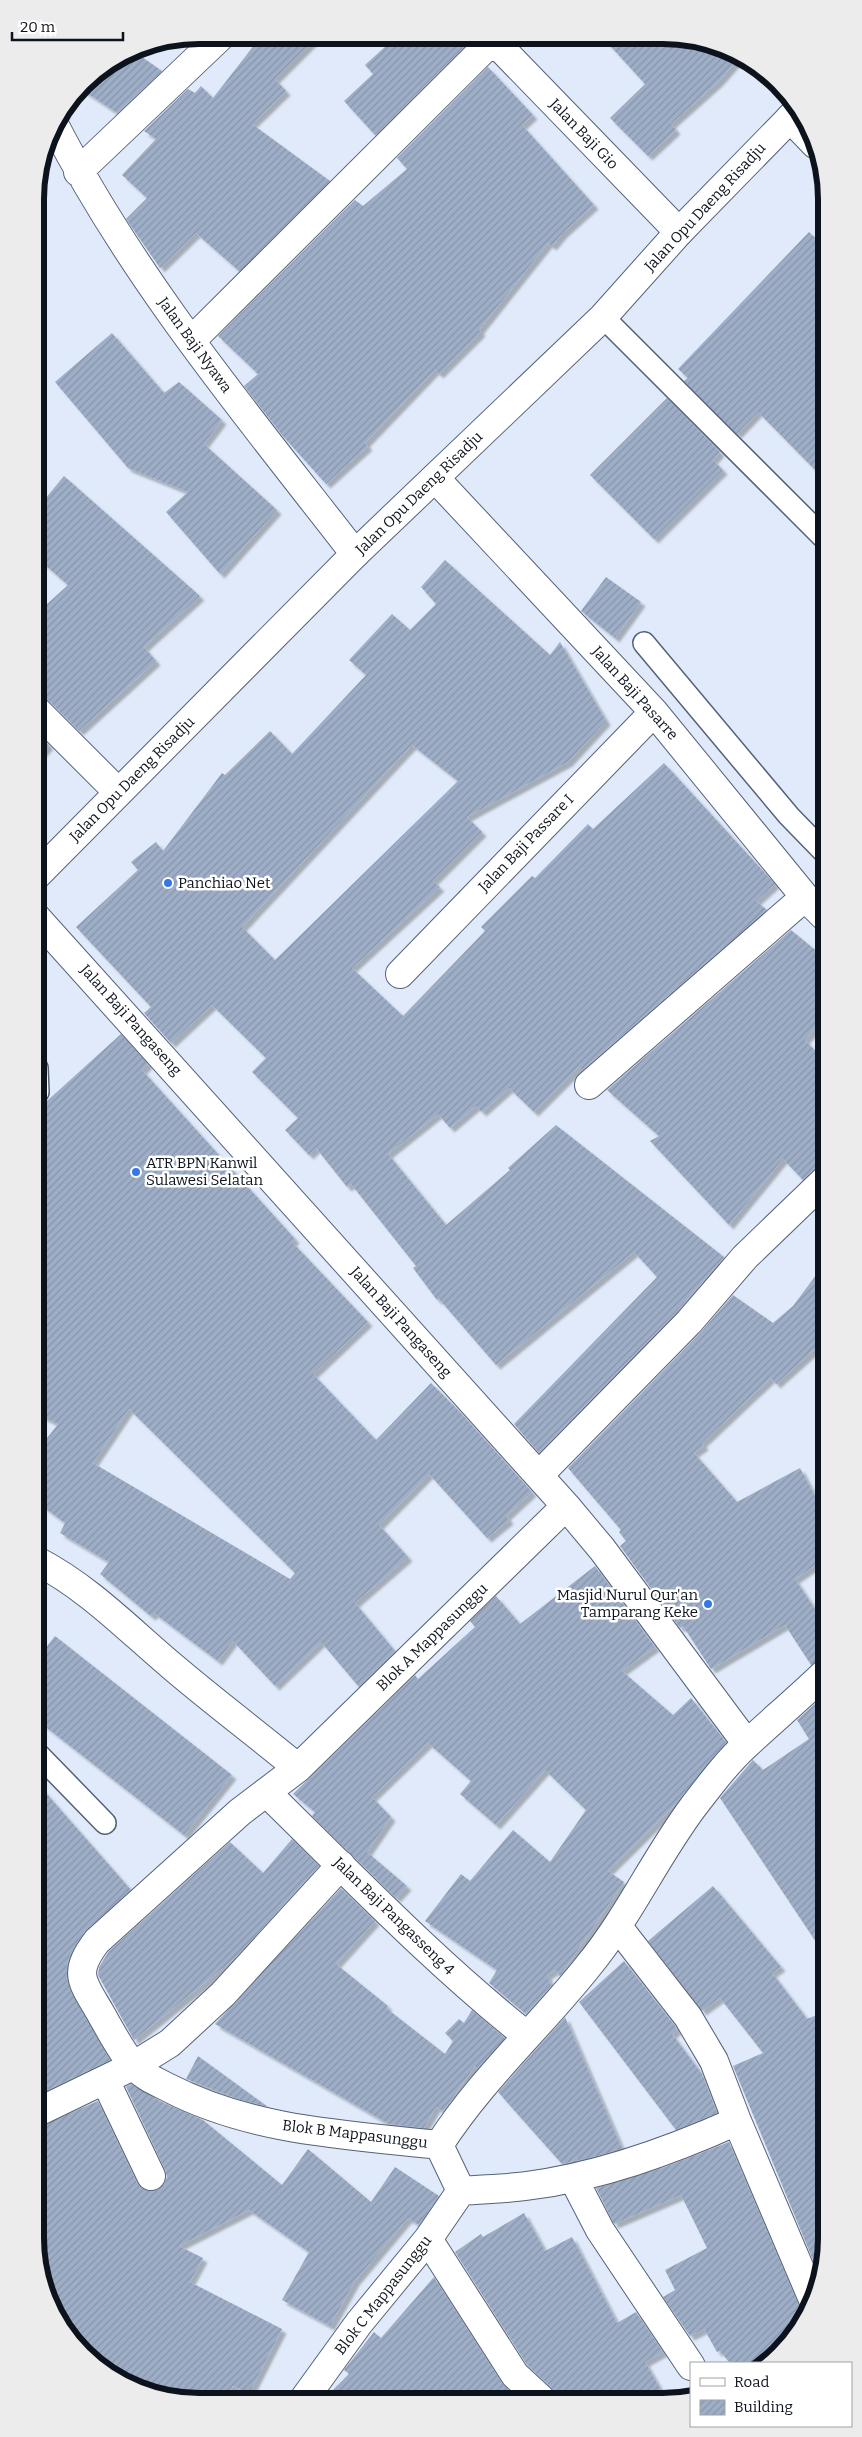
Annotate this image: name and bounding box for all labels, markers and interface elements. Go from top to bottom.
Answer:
scale bar [12,10,124,42]
text: 20 m [20,18,56,36]
street label: Jalan Baji Gio [545,94,622,173]
street label: Jalan Opu Daeng Risadju [640,139,769,276]
street label: Jalan Baji Nyawa [154,293,236,396]
street label: Jalan Opu Daeng Risadju [351,428,486,559]
street label: Jalan Baji Pasarre [588,642,682,744]
street label: Jalan Opu Daeng Risadju [65,713,198,846]
street label: Jalan Baji Passare I [474,790,577,896]
place label: Panchiao Net [178,874,271,892]
marker: Panchiao Net [162,877,174,889]
street label: Jalan Baji Pangaseng [76,960,185,1079]
place label: ATR BPN Kanwil Sulawesi Selatan [146,1154,263,1189]
marker: ATR BPN Kanwil Sulawesi Selatan [130,1166,142,1178]
street label: Jalan Baji Pangaseng [346,1262,455,1381]
street label: Blok A Mappasunggu [373,1579,491,1695]
place label: Masjid Nurul Qur'an Tamparang Keke [557,1586,699,1621]
marker: Masjid Nurul Qur'an Tamparang Keke [702,1598,714,1610]
street label: Jalan Baji Pangasseng 4 [329,1853,459,1979]
street label: Blok B Mappasunggu [281,2116,429,2152]
street label: Blok C Mappasunggu [331,2232,435,2358]
legend [690,2362,852,2427]
text: Road [734,2373,769,2391]
text: Building [734,2398,793,2416]

